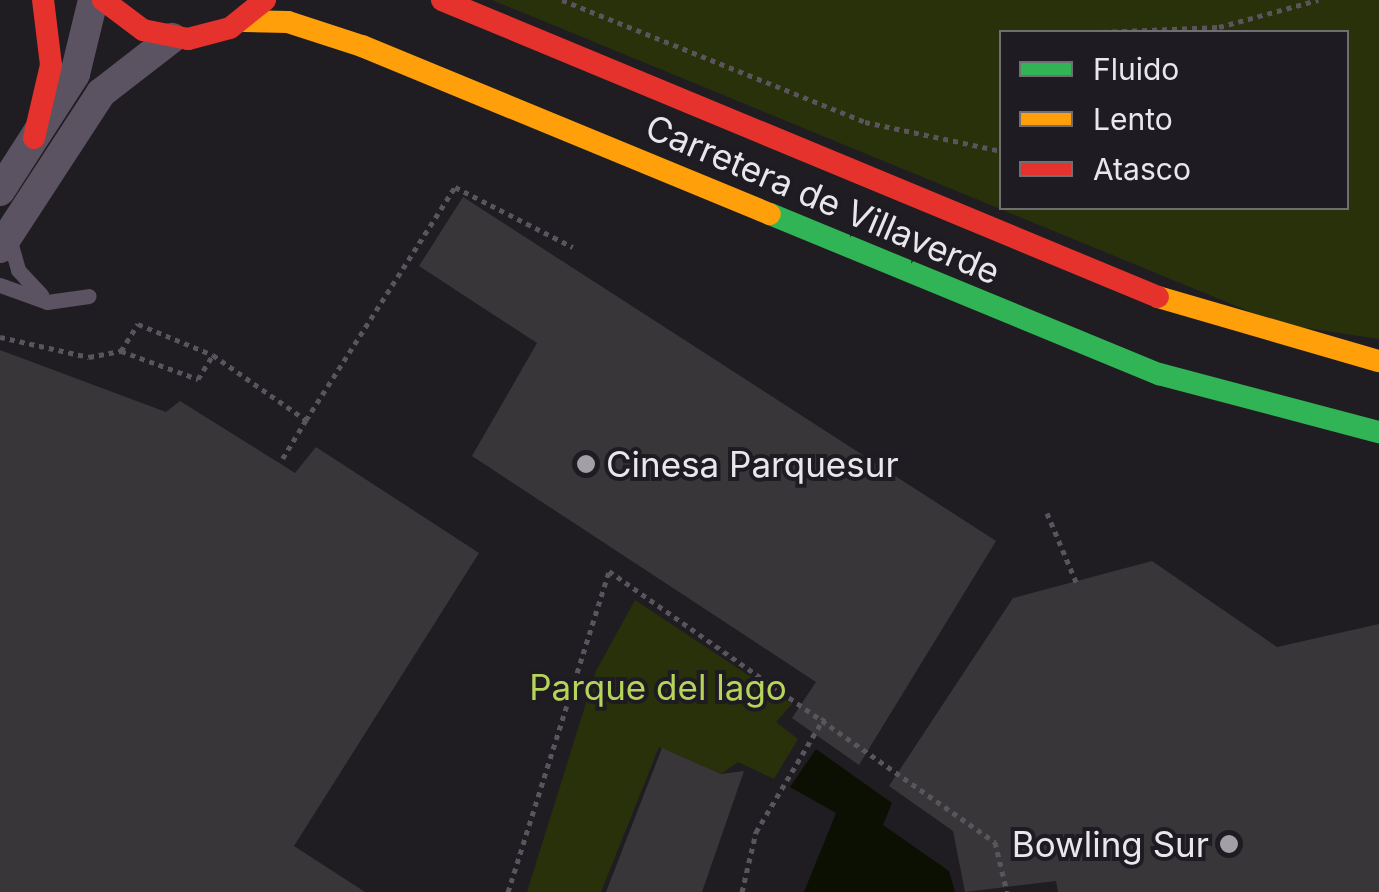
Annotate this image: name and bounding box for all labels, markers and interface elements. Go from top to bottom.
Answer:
legend [999,30,1349,210]
text: Fluido [1093,51,1179,87]
text: Lento [1093,101,1173,137]
street label: Carretera de Villaverde [640,105,1006,293]
text: Atasco [1093,151,1191,187]
place label: Cinesa Parquesur [606,443,899,485]
marker: Cinesa Parquesur [575,453,597,475]
park label: Parque del lago [529,666,787,708]
place label: Bowling Sur [1012,823,1209,865]
marker: Bowling Sur [1218,833,1240,855]

